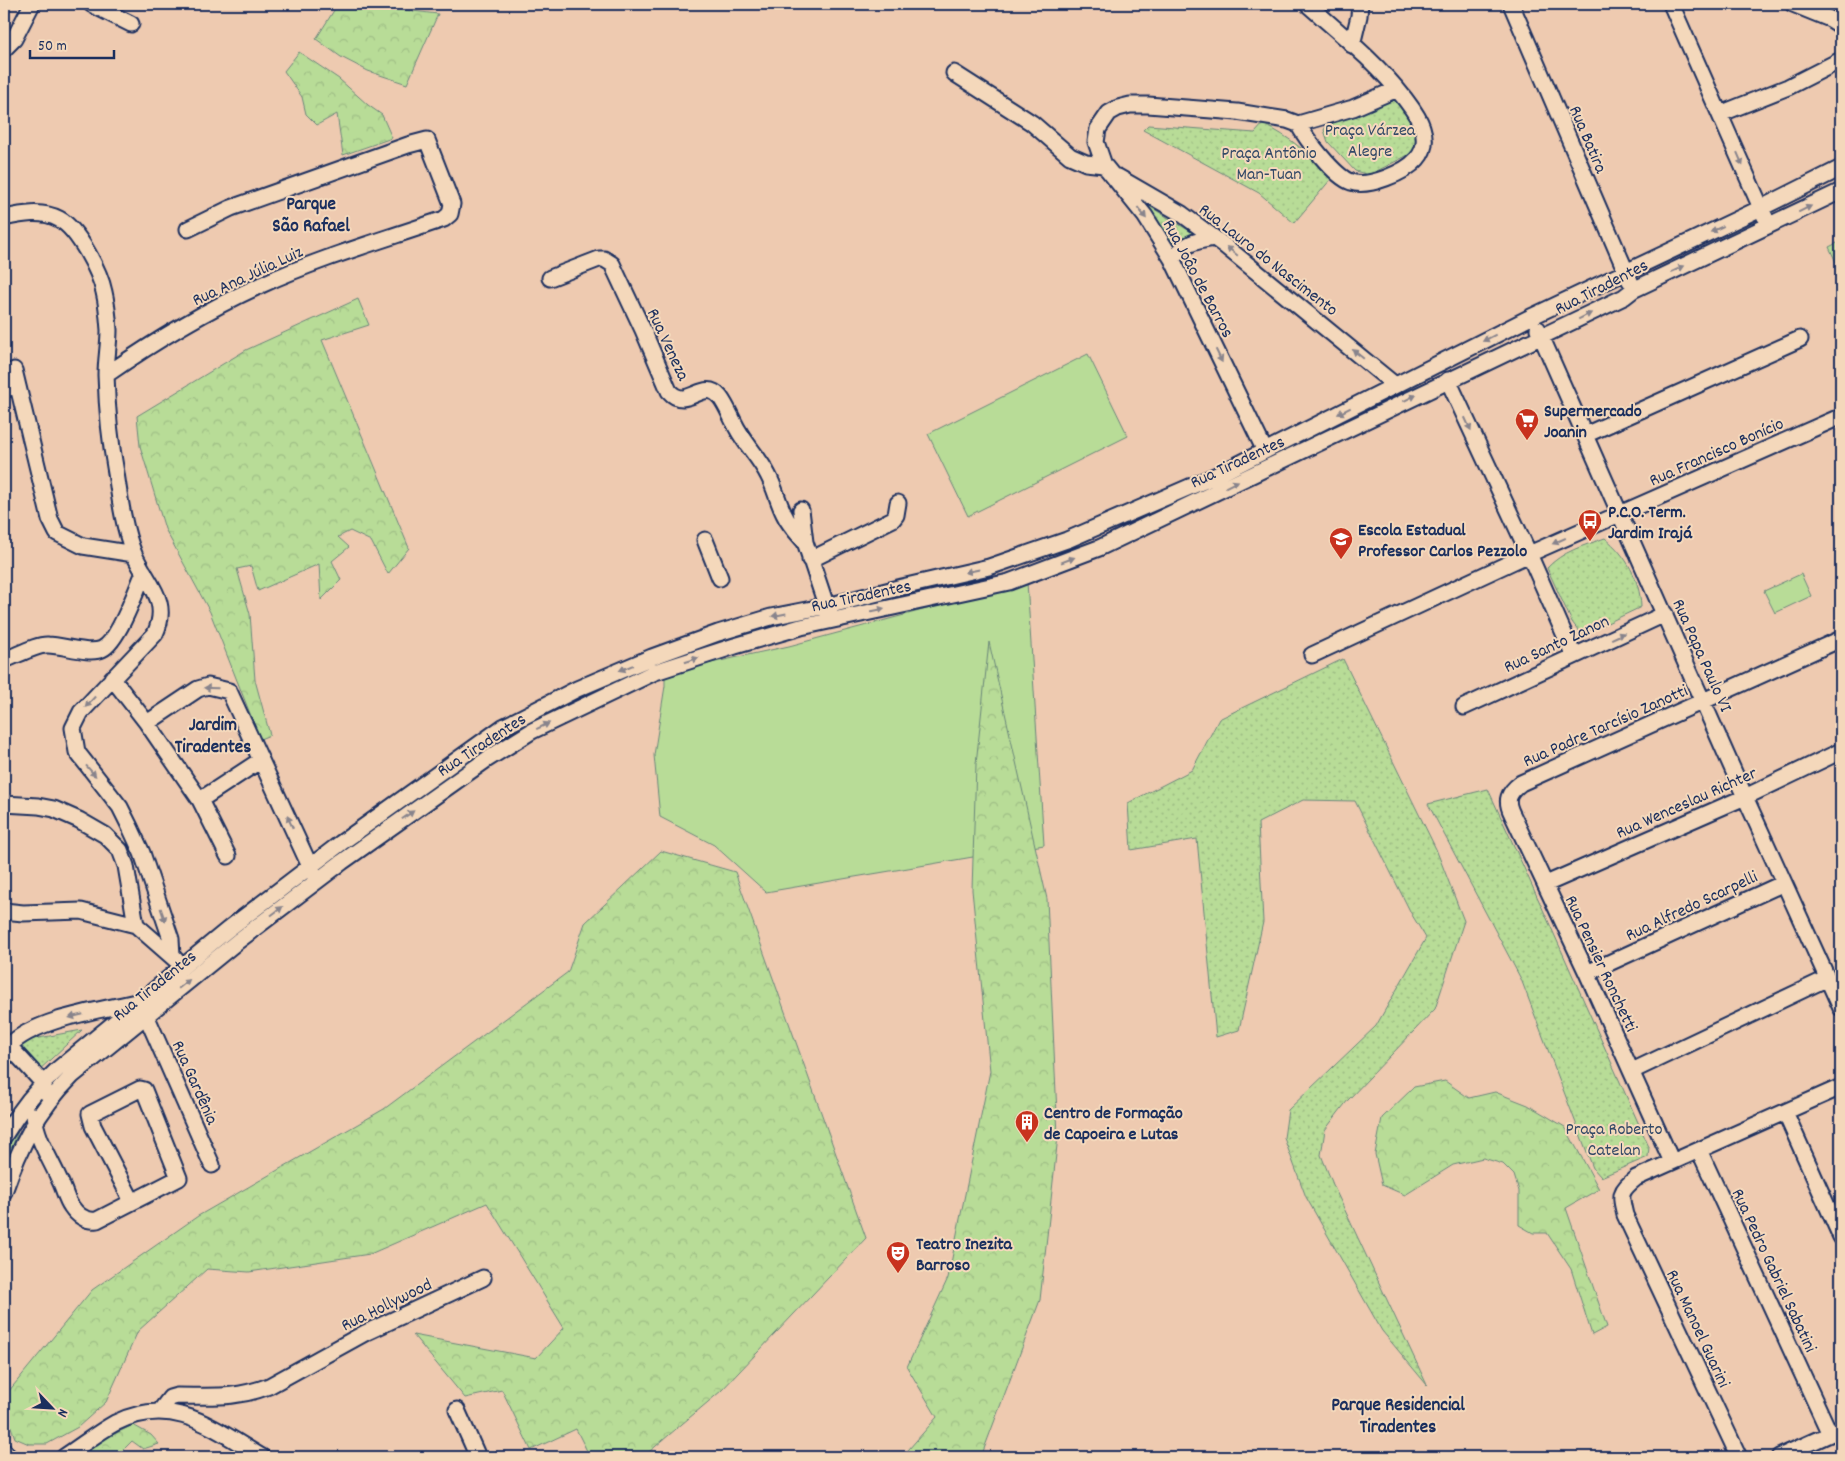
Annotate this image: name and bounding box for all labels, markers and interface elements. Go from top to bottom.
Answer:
scale bar [30,28,114,60]
text: 50 m [38,36,67,58]
street label: Rua Batira [1561,102,1612,178]
park label: Praça Várzea Alegre [1325,119,1416,165]
park label: Praça Antônio Man-Tuan [1221,142,1317,188]
one-way arrow [1736,152,1744,166]
district label: Parque São Rafael [272,192,350,241]
street label: Rua Lauro do Nascimento [1192,199,1342,323]
one-way arrow [1798,204,1812,212]
one-way arrow [1137,206,1147,220]
street label: Rua Joâo de Barros [1155,215,1239,343]
one-way arrow [1710,226,1724,234]
street label: Rua Ana Júlia Luiz [189,241,308,314]
one-way arrow [1226,246,1239,257]
street label: Rua Tiradentes [1551,254,1653,322]
one-way arrow [1671,265,1685,273]
street label: Rua Veneza [639,305,695,386]
one-way arrow [1578,312,1592,320]
one-way arrow [1482,334,1496,342]
one-way arrow [1215,349,1223,363]
one-way arrow [1352,349,1365,360]
one-way arrow [1403,394,1417,402]
place label: Supermercado Joanin [1544,400,1642,446]
one-way arrow [1337,407,1351,415]
supermarket icon: Supermercado Joanin [1514,407,1540,441]
street label: Rua Francisco Bonício [1646,412,1788,494]
one-way arrow [1465,417,1473,431]
street label: Rua Tiradentes [1187,430,1289,496]
one-way arrow [1225,480,1240,488]
place label: P.C.O. Term. Jardim Irajá [1608,501,1693,547]
bus stop icon: P.C.O. Term. Jardim Irajá [1577,508,1603,542]
place label: Escola Estadual Professor Carlos Pezzolo [1358,519,1527,565]
school or university icon: Escola Estadual Professor Carlos Pezzolo [1328,526,1354,560]
one-way arrow [1552,537,1566,545]
one-way arrow [1061,556,1076,564]
one-way arrow [965,567,980,575]
street label: Rua Tiradentes [809,575,914,620]
street label: Rua Papa Paulo VI [1665,595,1737,717]
one-way arrow [871,606,886,614]
street label: Rua Santo Zanon [1500,610,1614,681]
one-way arrow [771,612,787,620]
one-way arrow [1611,631,1625,639]
one-way arrow [685,656,700,664]
one-way arrow [619,665,633,673]
street label: Rua Padre Tarcísio Zanotti [1520,680,1692,775]
one-way arrow [203,683,219,691]
one-way arrow [84,695,96,707]
street label: Rua Tiradentes [433,708,532,784]
district label: Jardim Tiradentes [175,713,251,762]
one-way arrow [536,721,551,730]
street label: Rua Wenceslau Richter [1613,762,1762,847]
one-way arrow [86,765,97,778]
one-way arrow [401,810,415,820]
one-way arrow [286,815,294,829]
street label: Rua Alfredo Scarpelli [1622,866,1762,949]
street label: Rua Pensier Ronchetti [1557,892,1642,1036]
one-way arrow [270,906,283,917]
one-way arrow [160,908,167,923]
street label: Rua Tiradentes [108,945,203,1029]
one-way arrow [177,979,190,990]
one-way arrow [68,1012,83,1020]
street label: Rua Gardênia [164,1037,224,1130]
place label: Centro de Formação de Capoeira e Lutas [1044,1102,1183,1148]
building icon: Centro de Formação de Capoeira e Lutas [1014,1109,1040,1143]
park label: Praça Roberto Catelan [1566,1118,1662,1164]
street label: Rua Pedro Gabriel Sabatini [1724,1185,1822,1357]
place label: Teatro Inezita Barroso [916,1233,1013,1279]
theatre icon: Teatro Inezita Barroso [885,1240,911,1274]
street label: Rua Manoel Guarini [1658,1266,1735,1392]
street label: Rua Hollywood [337,1273,437,1339]
north arrow [28,1384,78,1434]
district label: Parque Residencial Tiradentes [1331,1393,1465,1442]
text: N [51,1405,72,1420]

